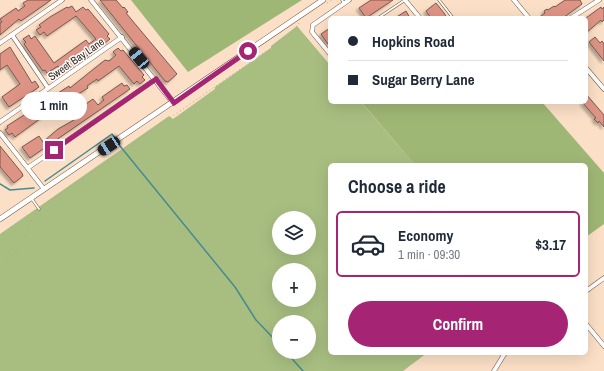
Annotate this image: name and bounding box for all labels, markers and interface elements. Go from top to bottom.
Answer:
text: Hopkins Road [372,31,455,52]
street label: Sweet Bay Lane [45,34,107,84]
route start [239,42,257,60]
car [127,45,151,71]
text: Sugar Berry Lane [372,69,475,90]
callout: 1 min [21,92,87,120]
text: 1 min [40,97,68,114]
car [96,134,122,158]
route end [45,141,63,159]
text: Choose a ride [348,174,446,199]
map controls [272,211,316,359]
button: layers [272,211,316,255]
text: Economy [398,225,453,246]
icon: car [350,226,386,262]
text: $3.17 [535,234,566,255]
text: 1 min · 09:30 [398,246,460,263]
button: + [272,263,316,307]
button: Confirm [348,301,568,347]
button: − [272,315,316,359]

